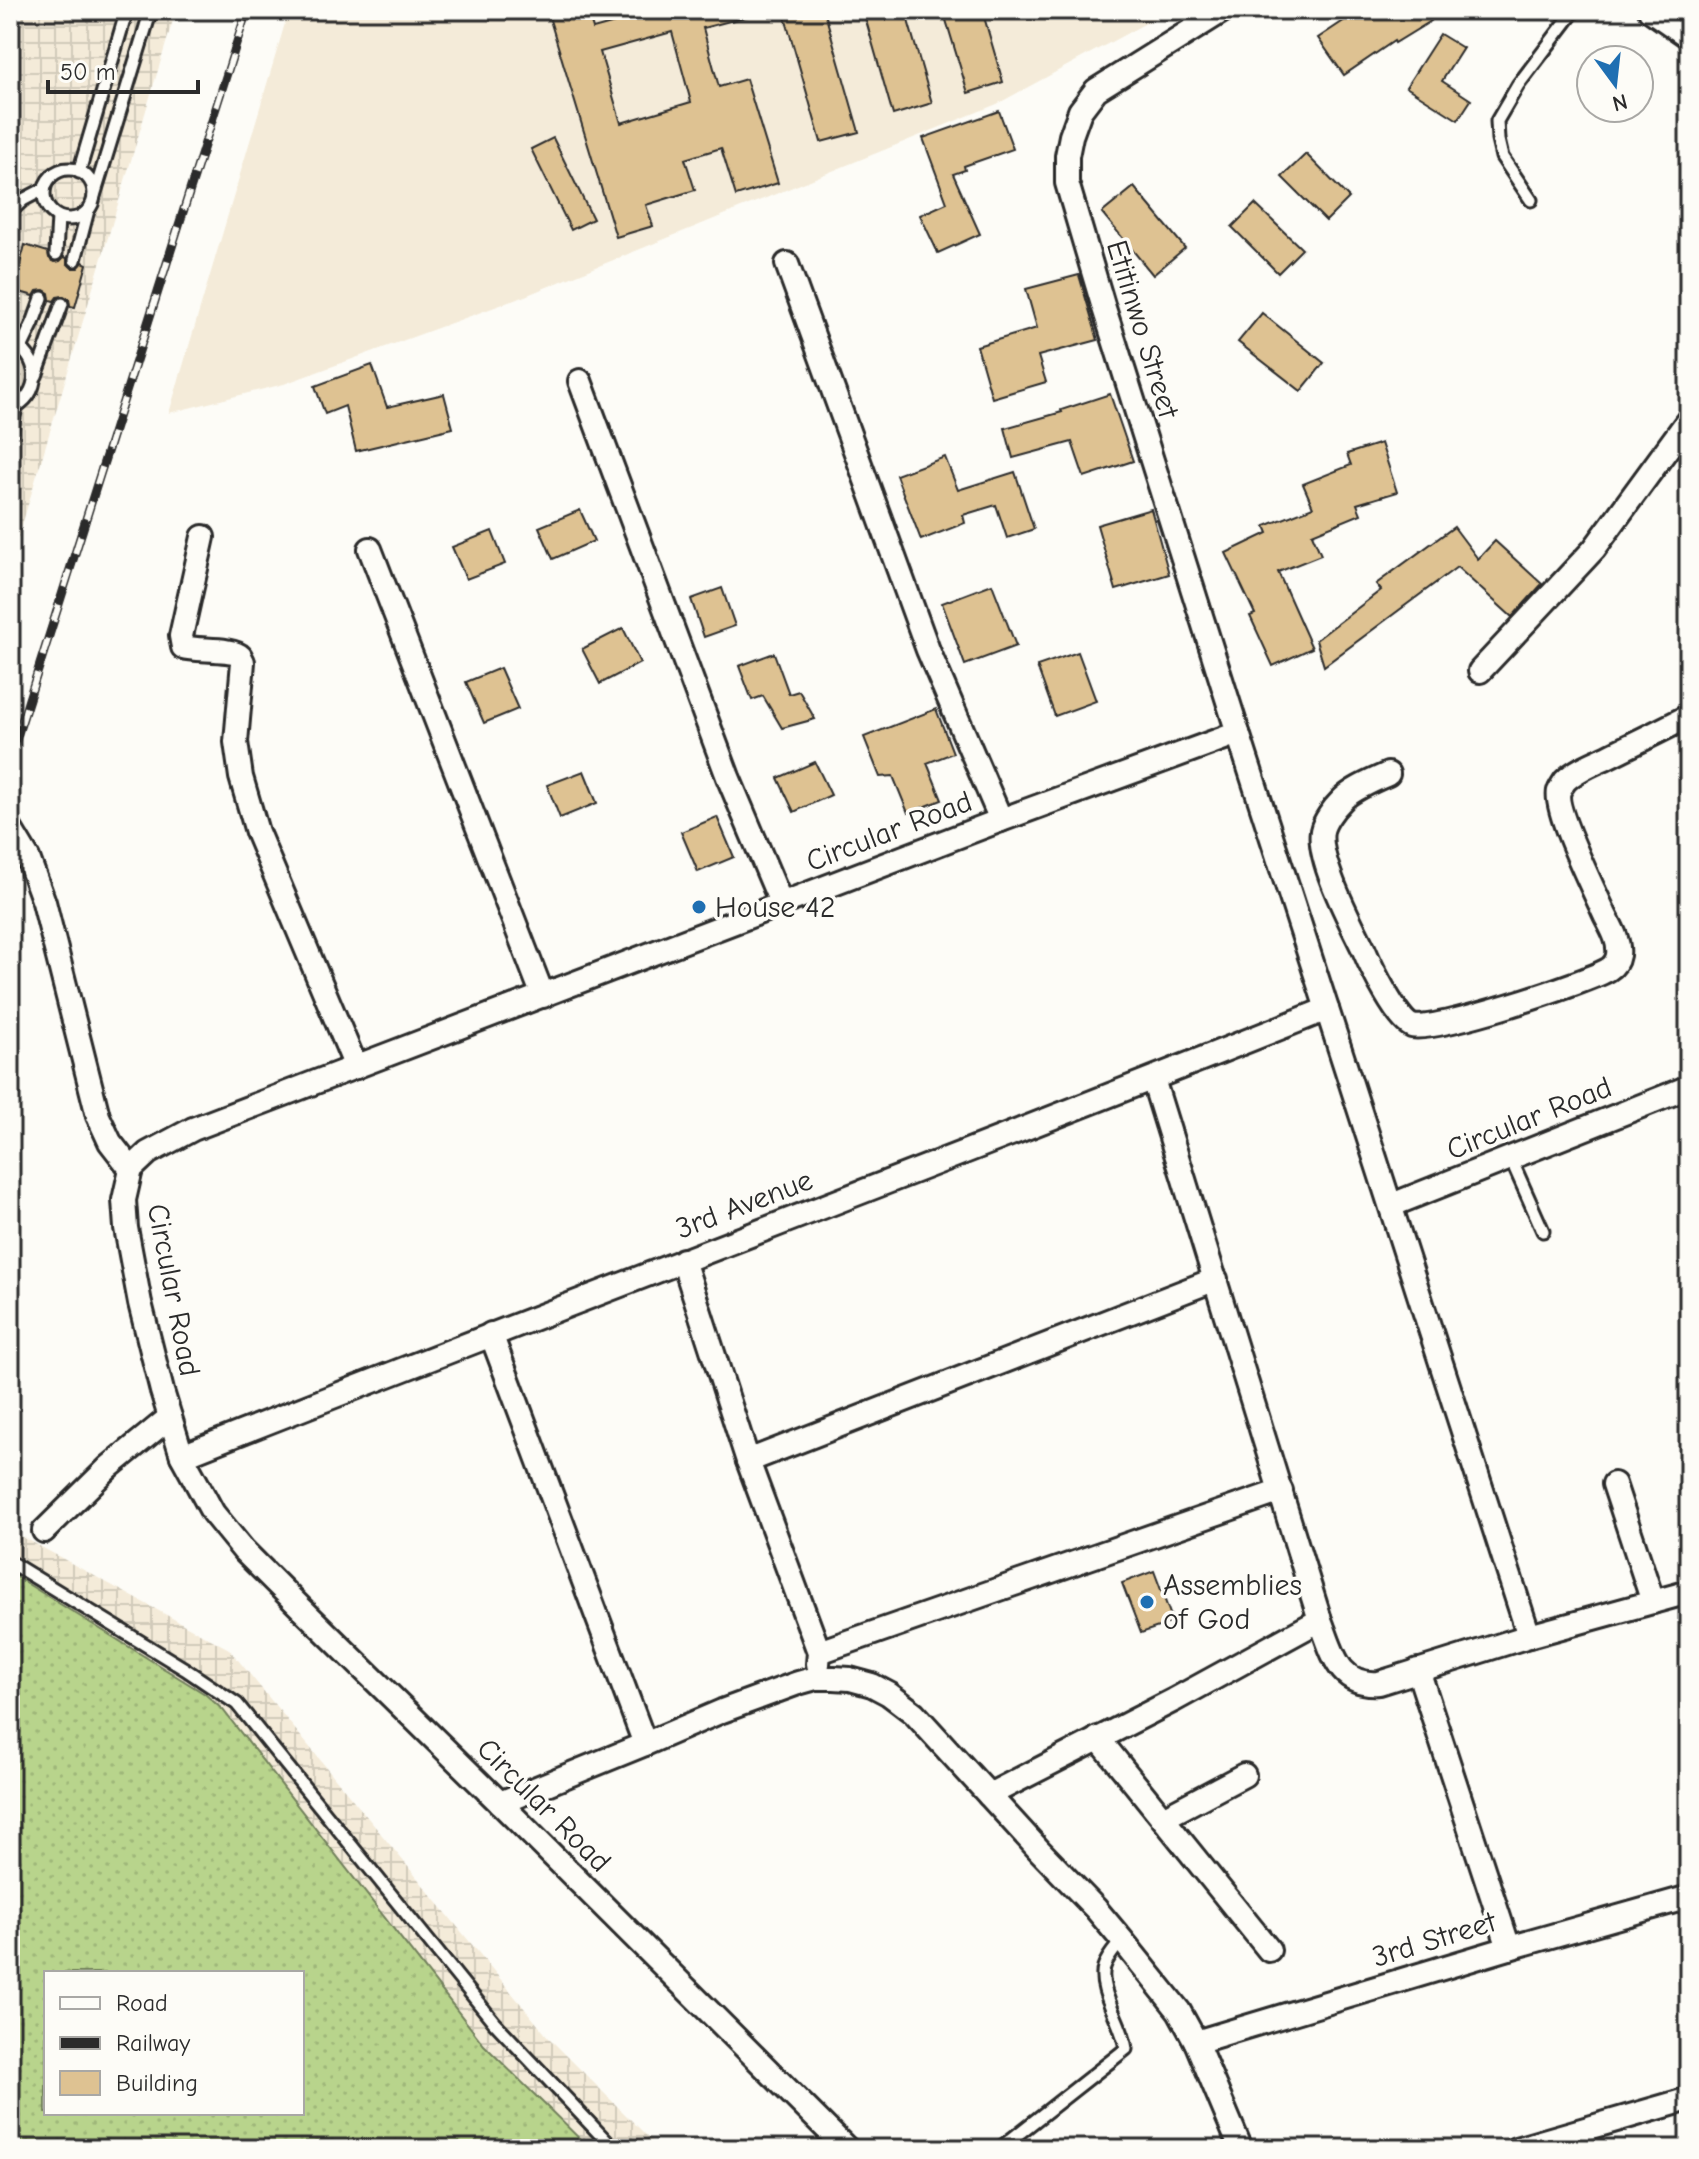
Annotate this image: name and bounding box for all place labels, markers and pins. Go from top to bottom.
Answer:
place label: House 42 [715,890,836,925]
marker: House 42 [690,898,708,916]
place label: Assemblies of God [1163,1568,1302,1637]
marker: Assemblies of God [1138,1593,1156,1611]

